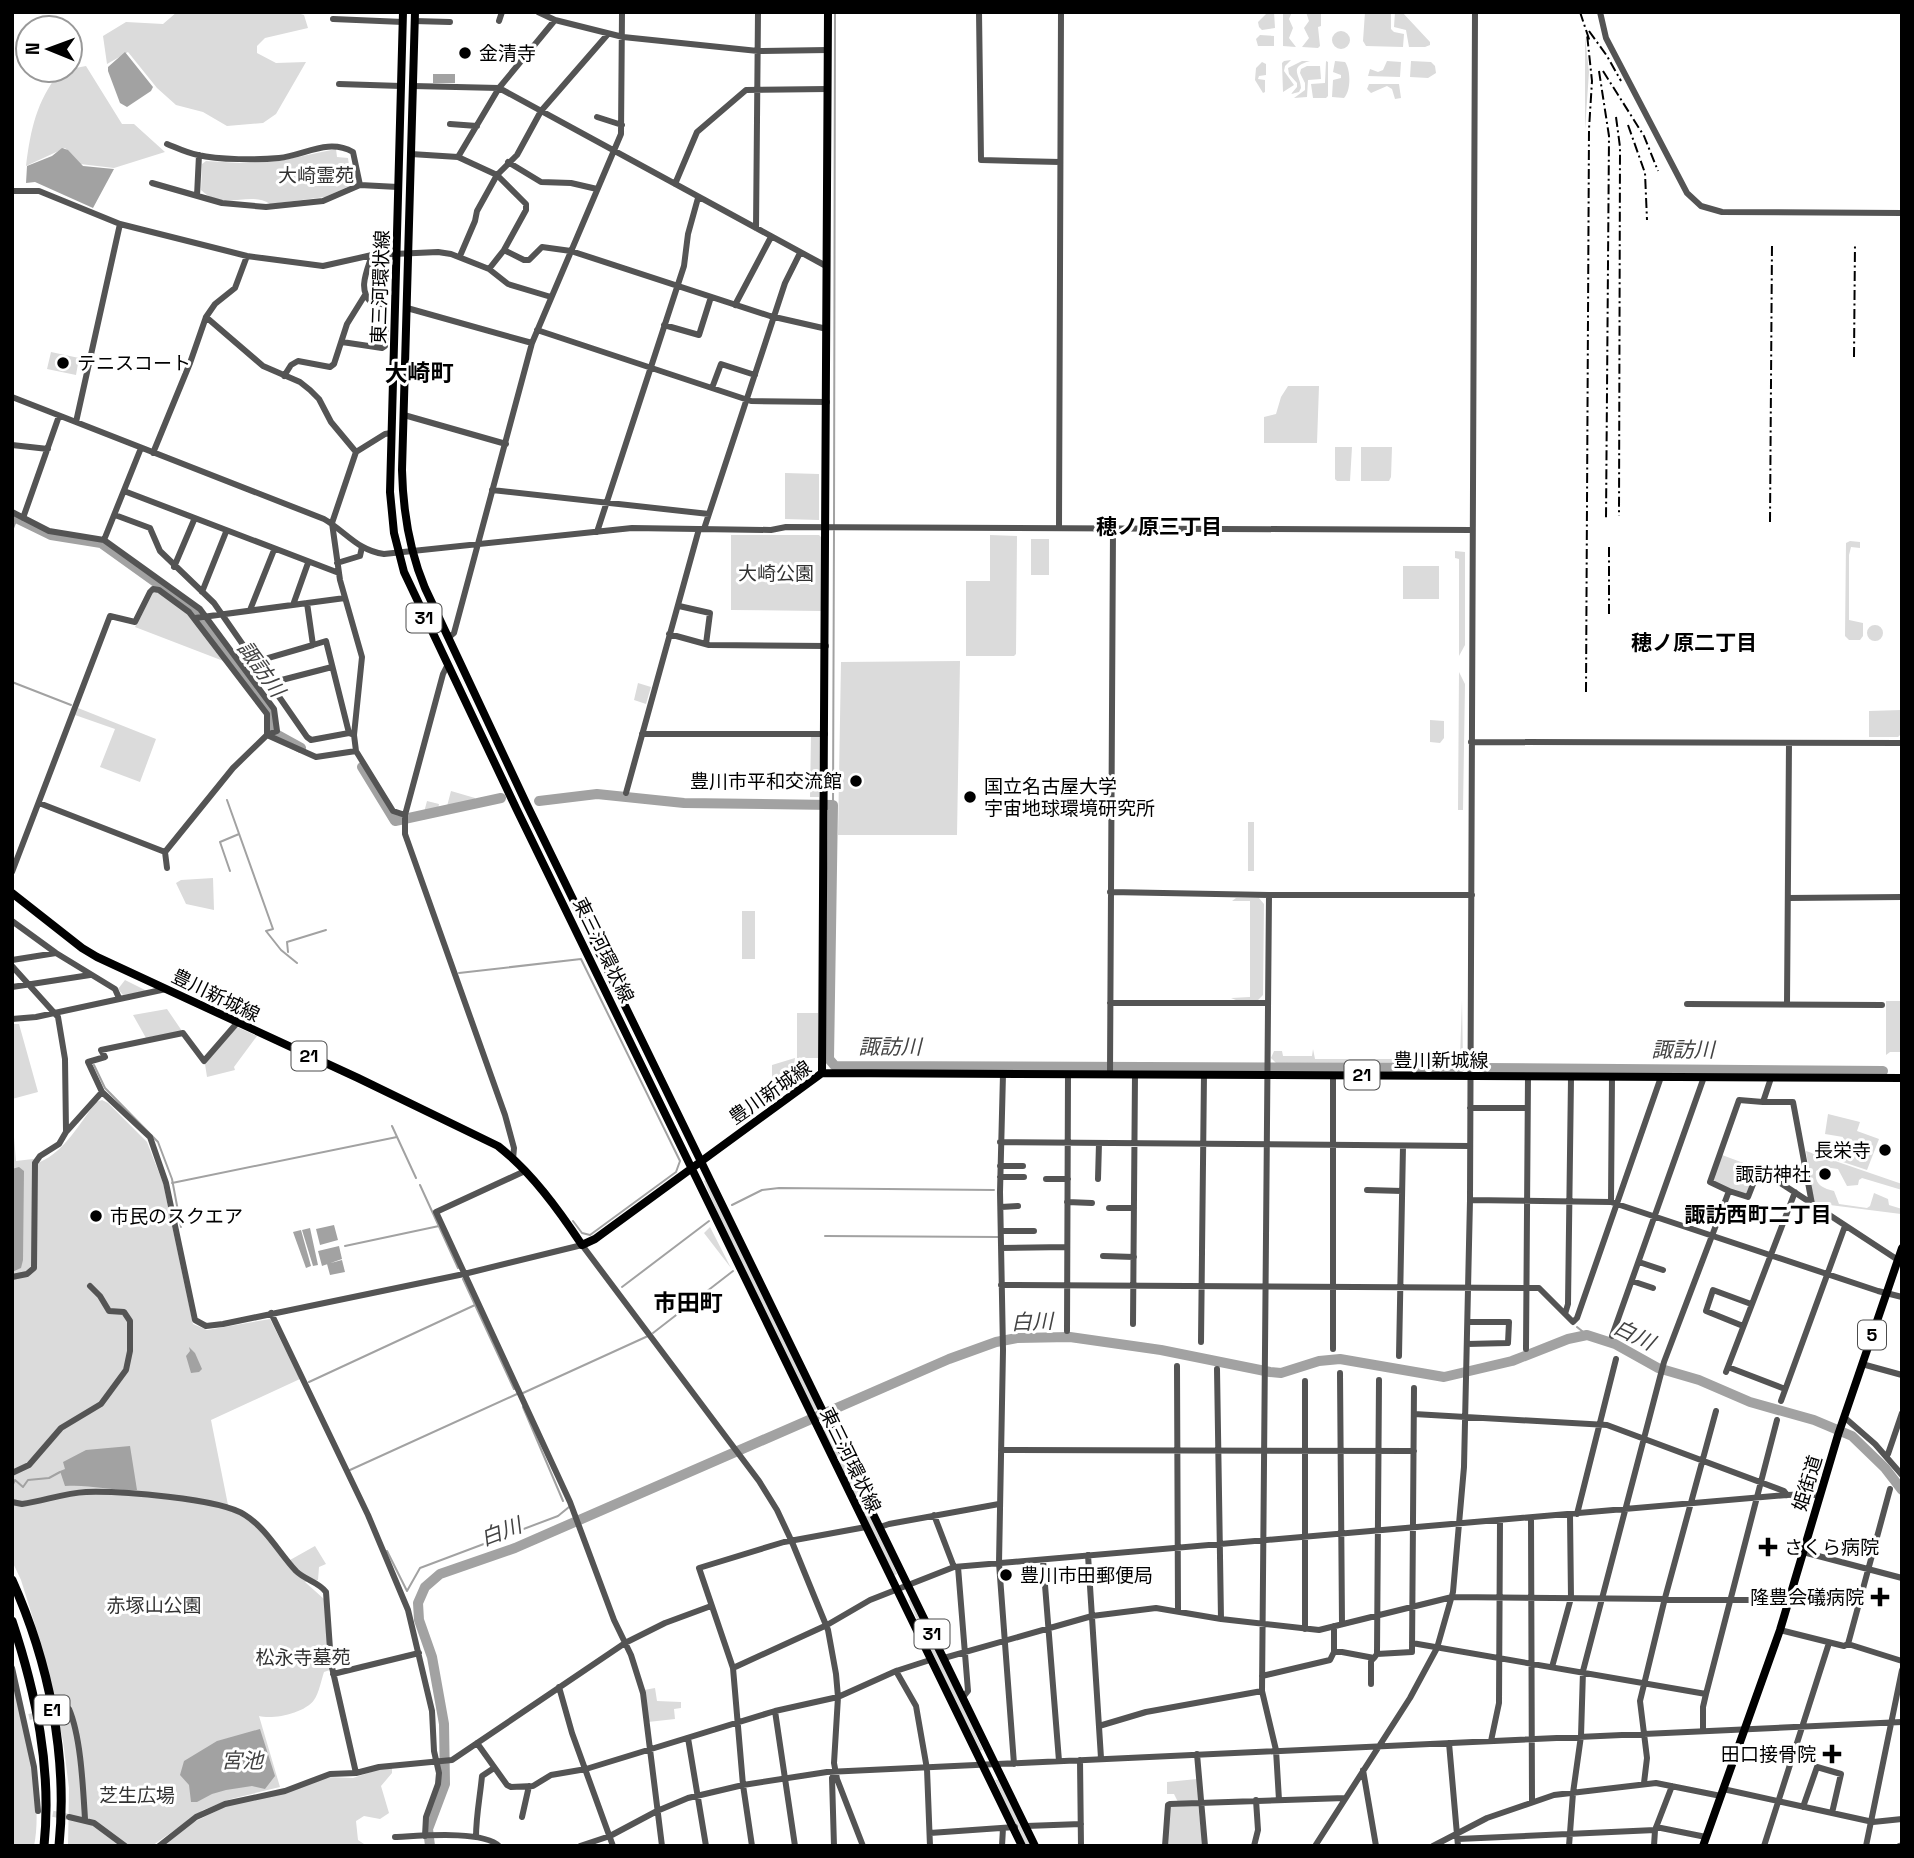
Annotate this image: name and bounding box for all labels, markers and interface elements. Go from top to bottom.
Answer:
north arrow [14,14,84,84]
place label: 金清寺 [479,41,536,66]
text: N [20,42,45,55]
marker: 金清寺 [457,45,473,61]
park label: 大崎霊苑 [278,163,354,188]
street label: 東三河環状線 [366,230,395,344]
place label: テニスコート [77,351,191,376]
marker: テニスコート [55,355,71,371]
district label: 大崎町 [385,358,454,388]
district label: 穂ノ原三丁目 [1096,513,1222,540]
park label: 大崎公園 [738,561,814,586]
road number: 31 [406,604,442,632]
district label: 穂ノ原二丁目 [1631,629,1757,656]
water label: 諏訪川 [232,635,292,704]
place label: 豊川市平和交流館 [690,769,842,794]
marker: 豊川市平和交流館 [848,773,864,789]
place label: 国立名古屋大学 宇宙地球環境研究所 [984,774,1155,821]
marker: 国立名古屋大学 宇宙地球環境研究所 [962,789,978,805]
street label: 東三河環状線 [567,894,640,1007]
street label: 豊川新城線 [168,963,264,1028]
water label: 諏訪川 [859,1033,923,1060]
water label: 諏訪川 [1652,1036,1716,1063]
road number: 21 [292,1042,326,1070]
street label: 豊川新城線 [1393,1048,1489,1073]
street label: 豊川新城線 [724,1055,816,1130]
road number: 21 [1344,1060,1380,1090]
place label: 長栄寺 [1814,1138,1871,1163]
marker: 長栄寺 [1877,1142,1893,1158]
place label: 諏訪神社 [1735,1162,1811,1187]
marker: 諏訪神社 [1817,1166,1833,1182]
district label: 諏訪西町二丁目 [1685,1201,1832,1228]
place label: 市民のスクエア [110,1204,243,1229]
marker: 市民のスクエア [88,1208,104,1224]
district label: 市田町 [654,1288,723,1318]
water label: 白川 [1011,1307,1055,1336]
water label: 白川 [1609,1313,1661,1357]
road number: 5 [1858,1320,1886,1350]
street label: 東三河環状線 [814,1404,887,1517]
street label: 姫街道 [1787,1452,1828,1514]
water label: 白川 [476,1511,527,1552]
place label: さくら病院 [1784,1535,1879,1560]
marker: さくら病院 [1758,1537,1778,1557]
place label: 豊川市田郵便局 [1020,1563,1153,1588]
marker: 豊川市田郵便局 [998,1567,1014,1583]
place label: 隆豊会礒病院 [1750,1585,1864,1610]
marker: 隆豊会礒病院 [1870,1587,1890,1607]
park label: 赤塚山公園 [106,1593,202,1618]
road number: 31 [914,1619,950,1648]
park label: 松永寺墓苑 [255,1645,351,1670]
road number: E1 [34,1695,70,1724]
place label: 田口接骨院 [1721,1742,1816,1767]
marker: 田口接骨院 [1822,1744,1842,1764]
water label: 宮池 [221,1747,265,1774]
park label: 芝生広場 [99,1783,175,1808]

